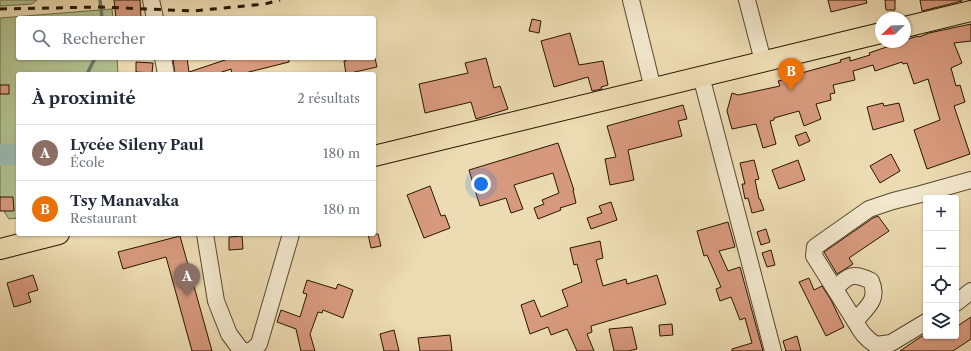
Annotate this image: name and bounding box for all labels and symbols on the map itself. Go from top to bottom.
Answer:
north arrow [875,12,911,48]
pin: B [778,58,804,91]
your location [471,174,491,194]
pin: A [174,263,200,296]

